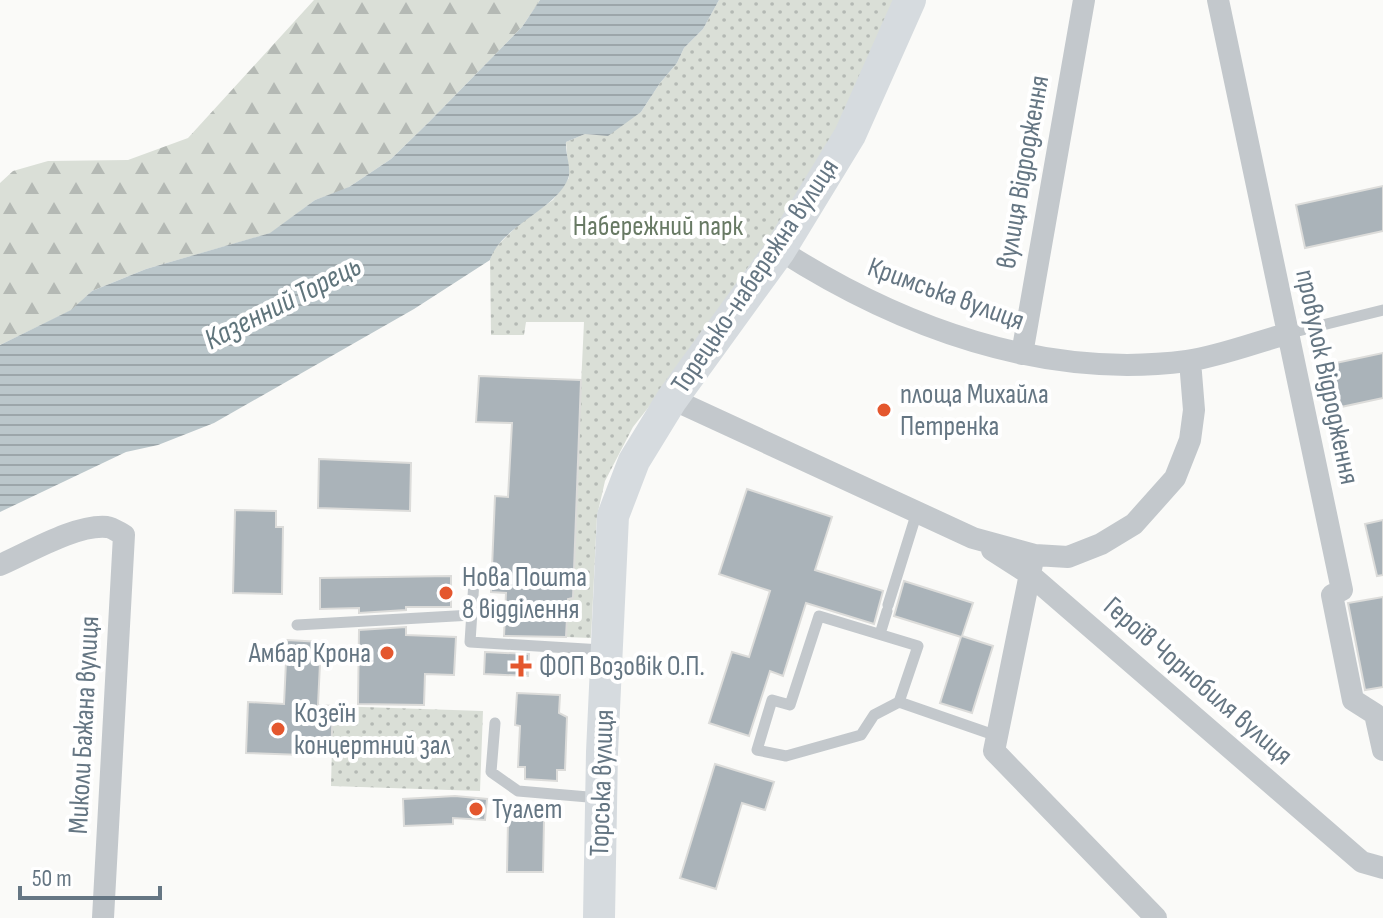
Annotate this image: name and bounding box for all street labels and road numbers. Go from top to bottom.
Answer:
street label: вулиця Відродження [990,73,1056,271]
street label: Торецько-набережна вулиця [664,152,846,400]
street label: Кримська вулиця [863,250,1029,338]
street label: провулок Відродження [1288,267,1366,487]
street label: Героїв Чорнобиля вулиця [1097,590,1299,772]
street label: Миколи Бажана вулиця [62,615,106,835]
street label: Торська вулиця [583,709,621,857]

